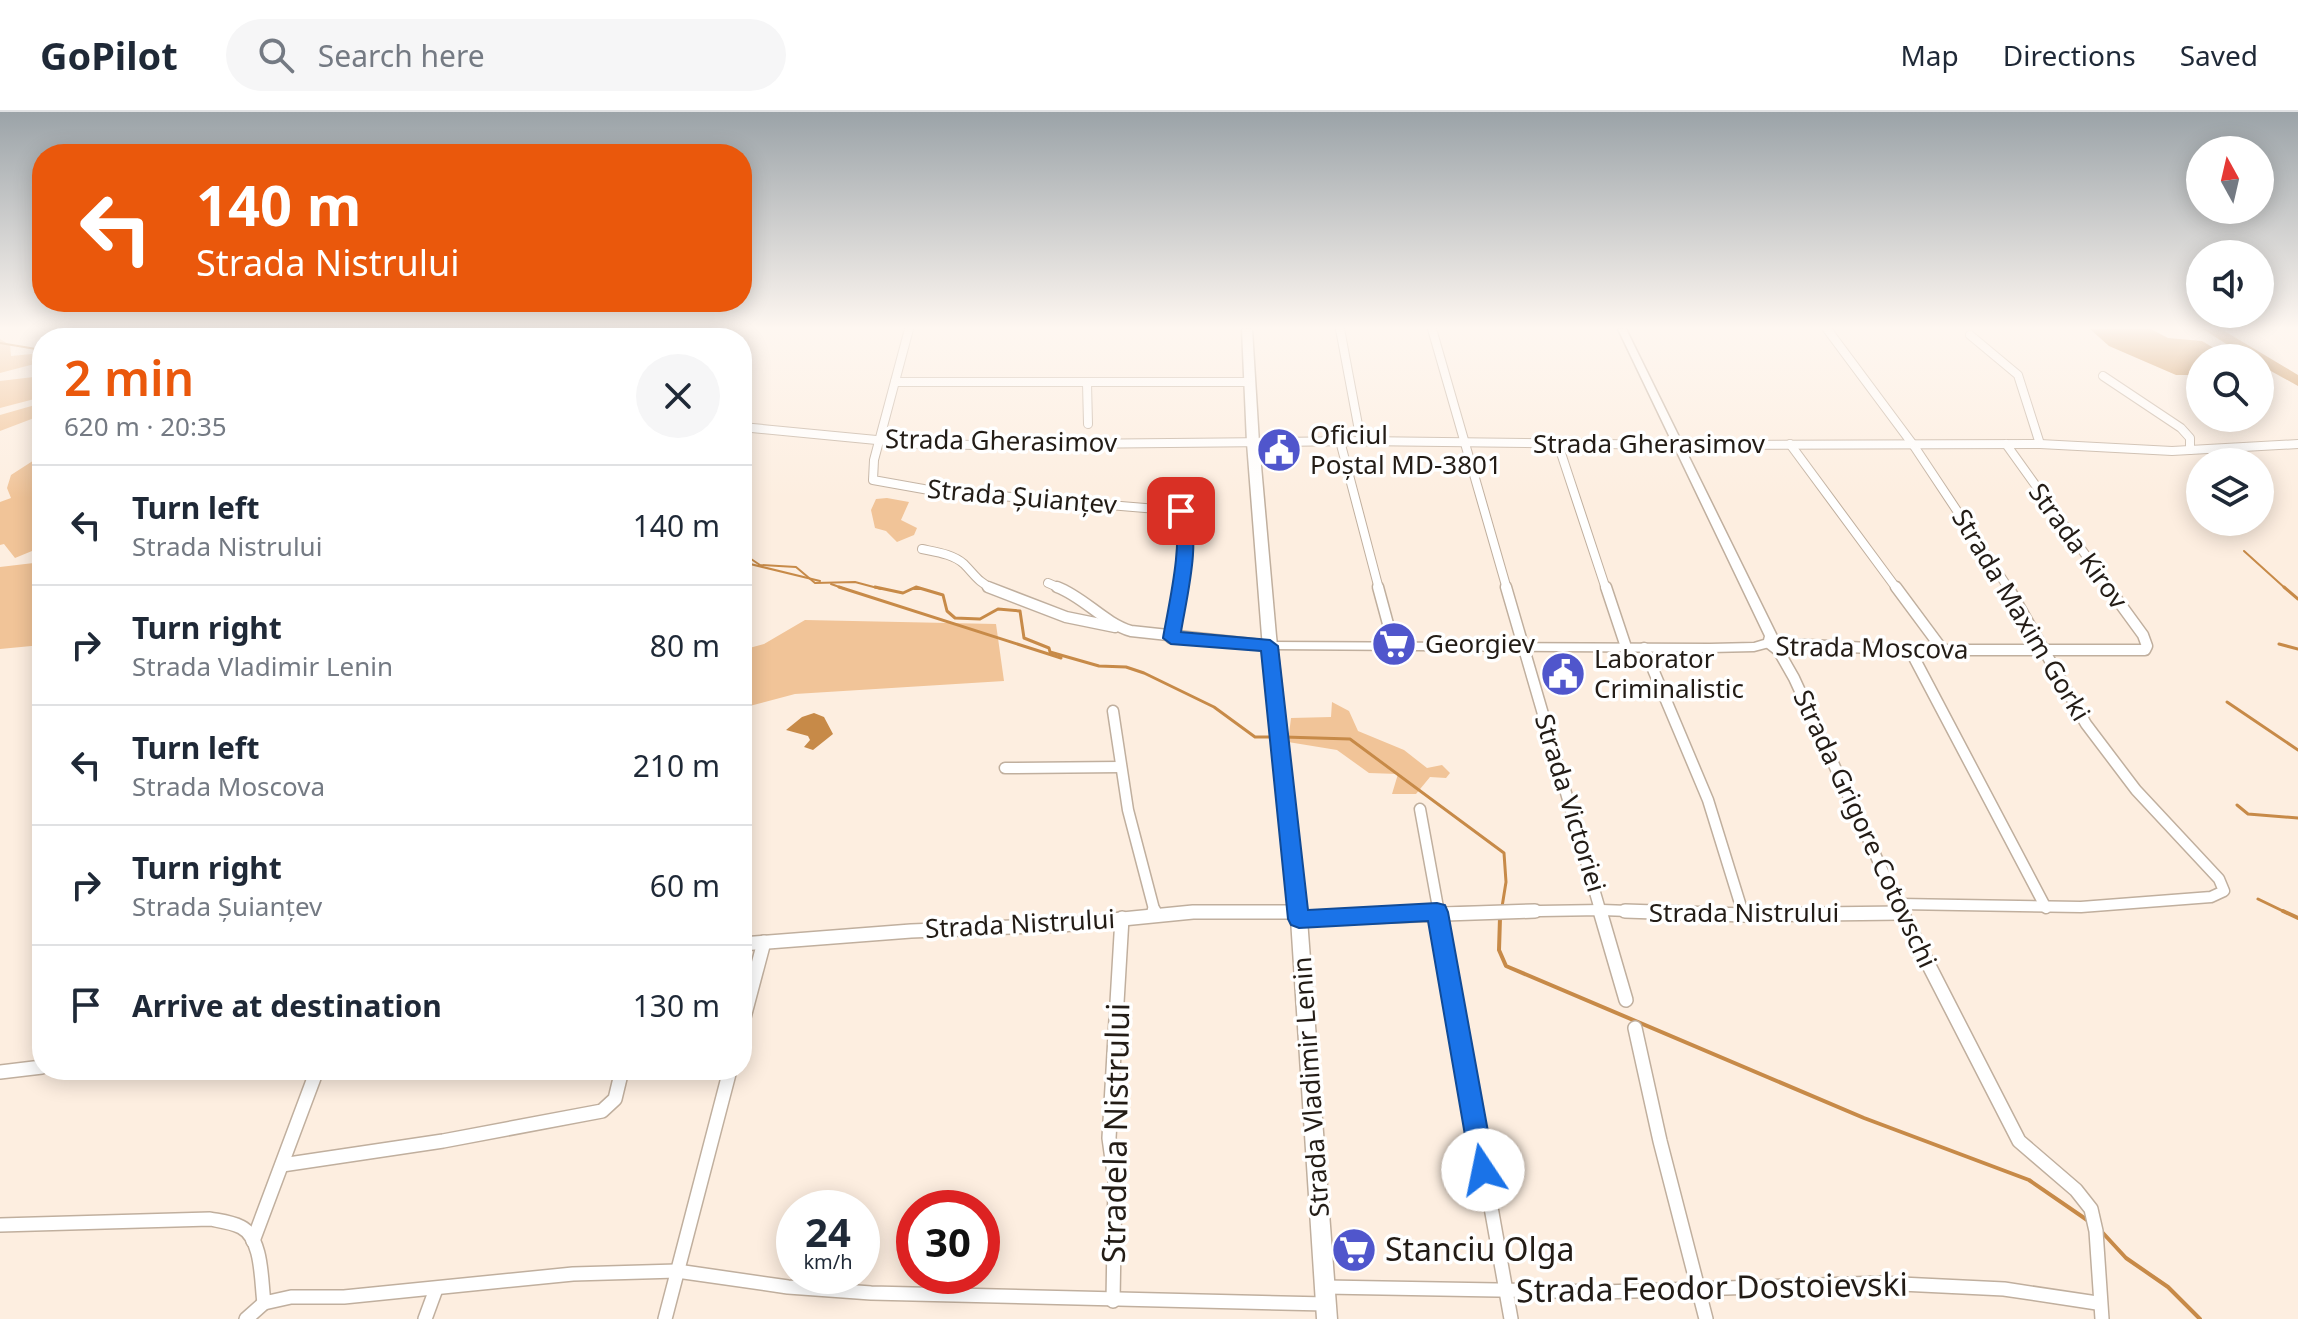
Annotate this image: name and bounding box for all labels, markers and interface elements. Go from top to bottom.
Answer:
search box [226,19,786,91]
text: GoPilot [40,29,178,81]
icon: search [254,33,298,77]
text: Search here [318,35,485,76]
text: Map [1900,36,1959,74]
text: Directions [2003,36,2136,74]
text: Saved [2180,36,2258,74]
north arrow [2186,136,2274,224]
map controls [2186,136,2274,536]
text: 140 m [196,166,361,242]
icon: left [64,176,168,280]
text: Strada Nistrului [196,238,460,287]
button: sound [2186,240,2274,328]
button: search [2186,344,2274,432]
text: 2 min [64,345,194,410]
button: close [636,354,720,438]
text: 620 m · 20:35 [64,408,227,444]
place label: Oficiul Poștal MD-3801 [1310,416,1502,482]
street label: Strada Gherasimov [885,420,1118,460]
street label: Strada Gherasimov [1533,425,1766,461]
public building icon: Oficiul Poștal MD-3801 [1255,426,1303,474]
button: layers [2186,448,2274,536]
street label: Strada Șuianțev [926,470,1119,522]
street label: Strada Kirov [2021,475,2137,616]
pin [1147,477,1215,545]
text: Turn left [132,487,260,528]
icon: arrive [1159,489,1203,533]
street label: Strada Maxim Gorki [1944,502,2099,727]
icon: left [64,503,108,547]
text: 140 m [633,505,720,546]
text: Strada Nistrului [132,528,322,564]
text: Turn right [132,607,282,648]
supermarket icon: Georgiev [1370,620,1418,668]
icon: right [64,623,108,667]
text: 80 m [650,625,720,666]
place label: Georgiev [1425,625,1536,661]
street label: Strada Moscova [1775,627,1969,667]
place label: Laborator Criminalistic [1594,640,1744,706]
text: Strada Vladimir Lenin [132,648,393,684]
public building icon: Laborator Criminalistic [1539,650,1587,698]
street label: Strada Grigore Cotovschi [1786,684,1946,974]
street label: Strada Victoriei [1527,709,1615,896]
text: Turn left [132,727,260,768]
icon: left [64,743,108,787]
text: 210 m [633,745,720,786]
text: Strada Moscova [132,768,325,804]
text: Turn right [132,847,282,888]
icon: right [64,863,108,907]
text: 60 m [650,865,720,906]
text: Strada Șuianțev [132,888,322,924]
street label: Strada Nistrului [1649,894,1839,930]
street label: Strada Nistrului [924,900,1116,946]
street label: Strada Vladimir Lenin [1283,956,1337,1219]
icon: arrive [64,983,108,1027]
text: Arrive at destination [132,985,442,1026]
text: 130 m [633,985,720,1026]
street label: Stradela Nistrului [1091,1002,1138,1264]
position arrow [1441,1128,1525,1212]
speed limit sign: 30 [896,1190,1000,1294]
text: 24 [805,1204,851,1259]
supermarket icon: Stanciu Olga [1330,1226,1378,1274]
place label: Stanciu Olga [1385,1227,1574,1270]
text: km/h [803,1248,853,1275]
street label: Strada Feodor Dostoievski [1516,1262,1908,1311]

